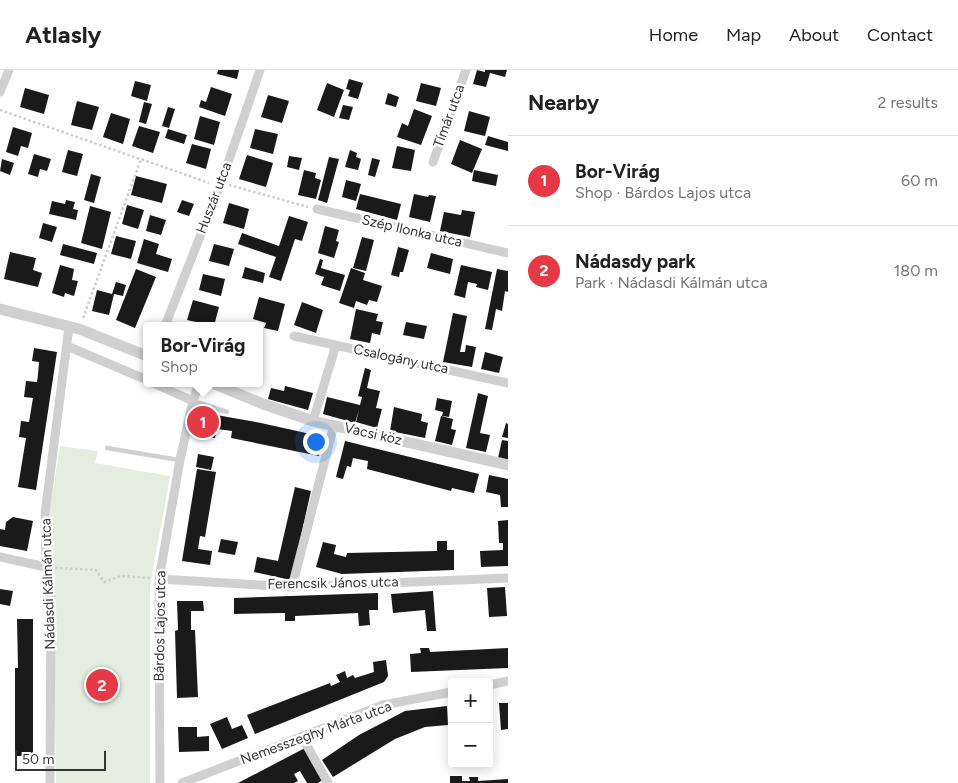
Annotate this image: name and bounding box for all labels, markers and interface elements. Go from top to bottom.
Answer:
text: Atlasly [25,20,101,49]
text: Home [649,24,698,46]
text: Map [726,24,761,46]
text: About [789,24,839,46]
text: Contact [867,24,933,46]
street label: Tímár utca [430,82,468,150]
text: Nearby [528,90,599,115]
text: 2 results [878,93,938,112]
street label: Huszár utca [193,160,235,236]
text: Bor-Virág [575,160,660,183]
text: 1 [541,171,547,190]
text: 60 m [901,171,938,190]
text: Shop · Bárdos Lajos utca [575,183,751,202]
street label: Szép Ilonka utca [360,211,464,251]
text: Nádasdy park [575,250,696,273]
text: 2 [539,261,549,280]
text: 180 m [894,261,938,280]
text: Park · Nádasdi Kálmán utca [575,273,768,292]
popup [143,322,263,387]
text: Bor-Virág [161,334,245,357]
street label: Csalogány utca [352,341,450,377]
text: Shop [161,357,198,376]
pin: 1 [187,403,219,441]
street label: Vacsi köz [342,419,404,449]
your location [303,429,329,455]
street label: Nádasdi Kálmán utca [37,518,59,650]
street label: Bárdos Lajos utca [151,570,169,682]
street label: Ferencsik János utca [267,573,399,593]
pin: 2 [86,666,118,704]
map controls [448,678,493,768]
button: + [448,678,493,723]
street label: Nemesszeghy Márta utca [238,698,394,768]
button: − [448,723,493,768]
scale bar [15,748,106,771]
text: 50 m [22,751,54,768]

